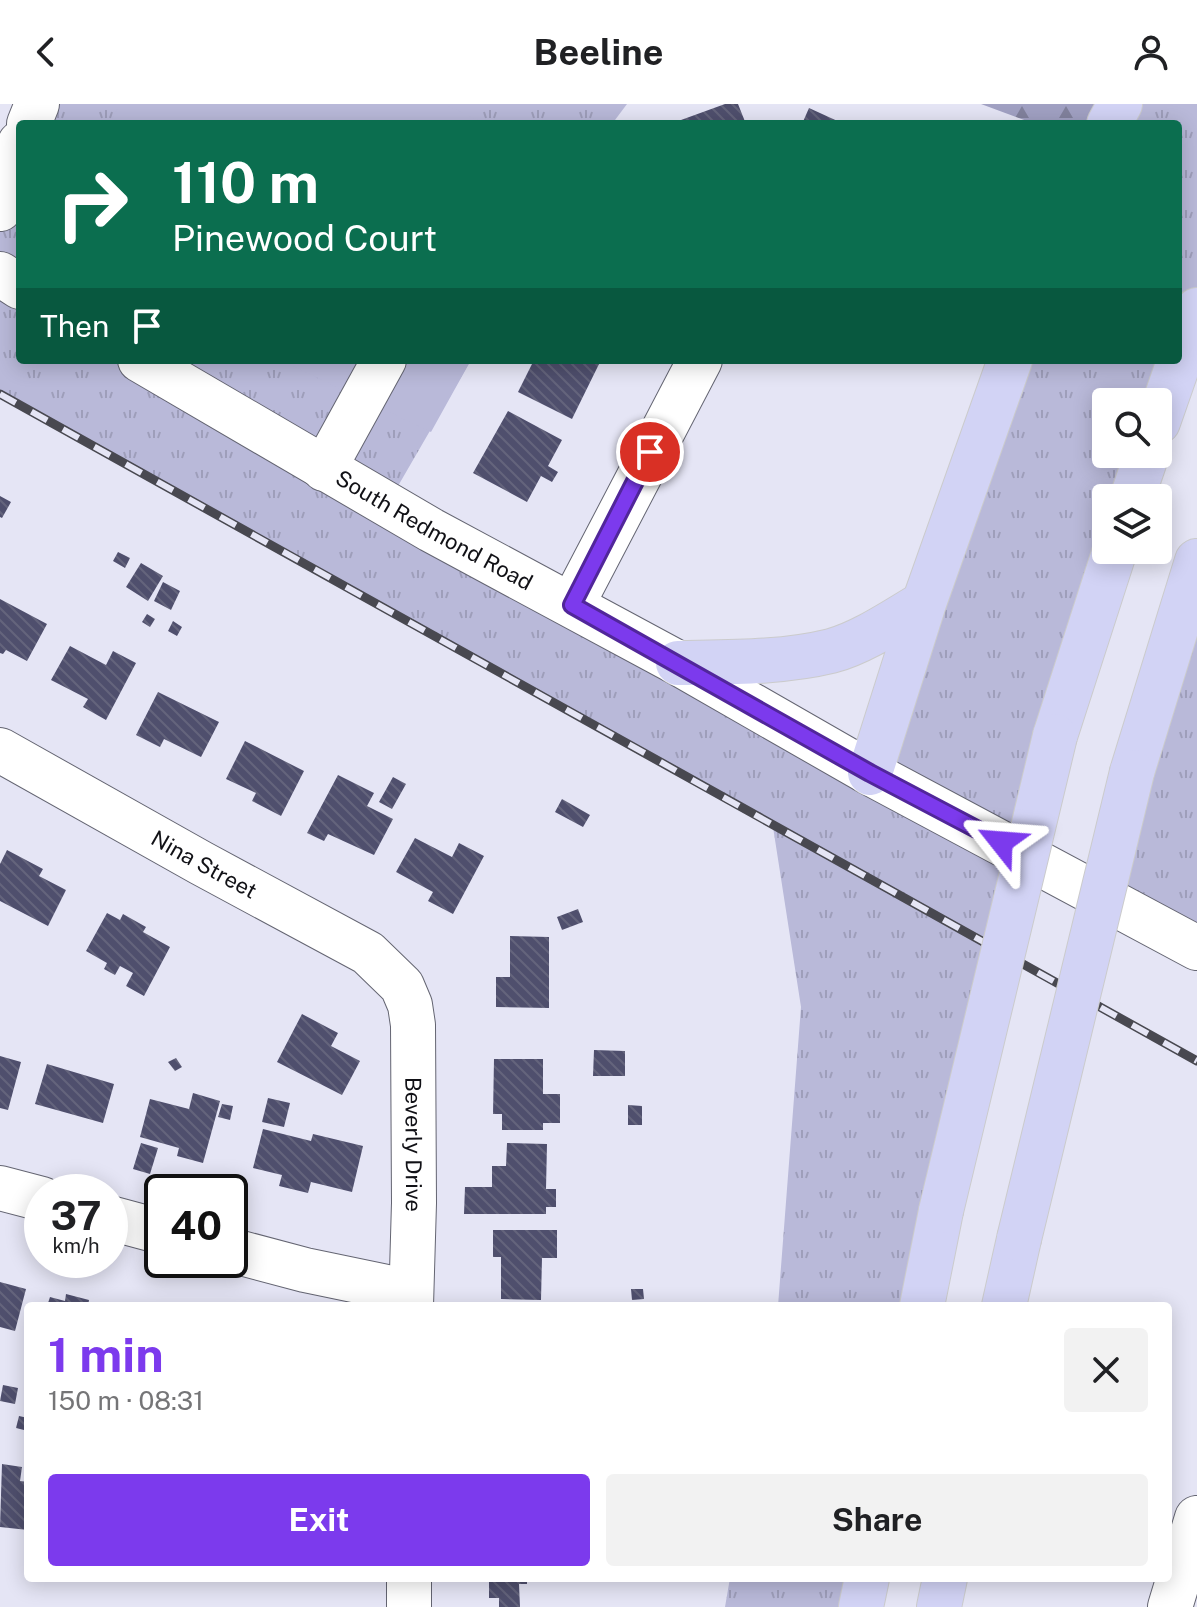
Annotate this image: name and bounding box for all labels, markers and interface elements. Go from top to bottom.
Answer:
icon: back [24,30,68,74]
icon: person [1129,30,1173,74]
text: Beeline [534,31,663,73]
text: 110 m [172,150,319,216]
icon: right [40,152,144,256]
text: Pinewood Court [172,217,437,259]
icon: arrive [125,304,169,348]
text: Then [40,308,109,344]
map controls [1092,388,1172,564]
button: search [1092,388,1172,468]
pin [616,418,684,486]
icon: arrive [628,430,672,474]
street label: South Redmond Road [331,464,537,595]
button: layers [1092,484,1172,564]
position arrow [959,800,1043,884]
street label: Nina Street [147,825,262,904]
street label: Beverly Drive [400,1077,427,1212]
speed limit sign: 40 [144,1174,248,1278]
text: 37 [51,1192,101,1239]
text: km/h [52,1234,100,1258]
text: 1 min [48,1326,164,1383]
button: close [1064,1328,1148,1412]
text: 150 m · 08:31 [48,1385,204,1416]
button: Exit [48,1474,590,1566]
button: Share [606,1474,1148,1566]

